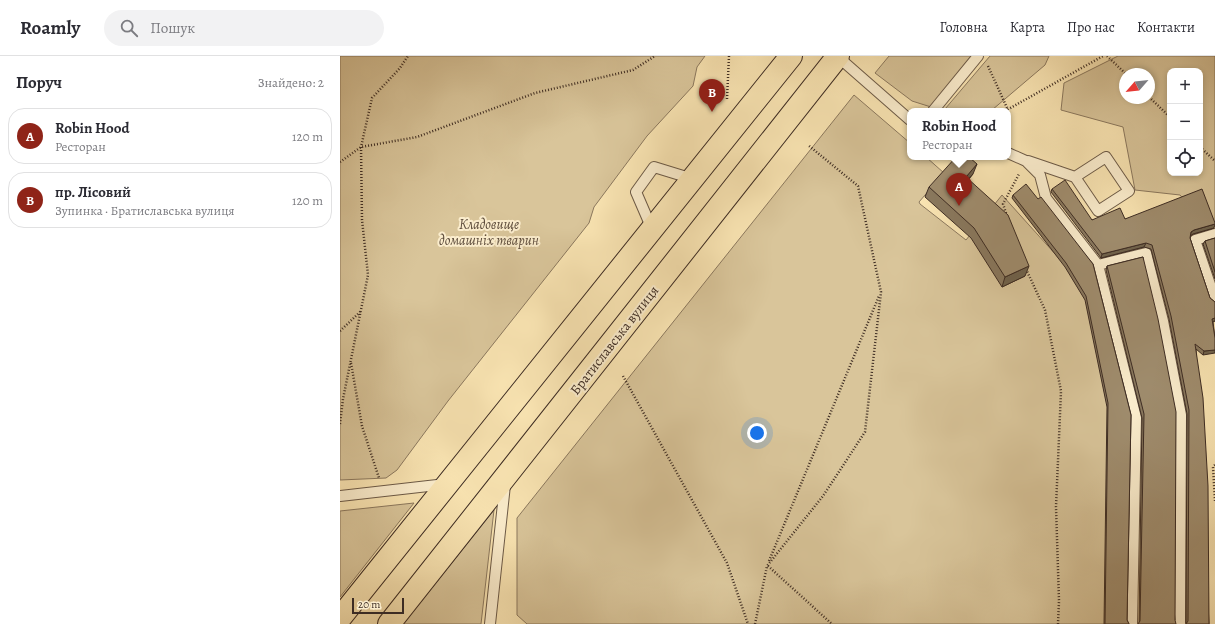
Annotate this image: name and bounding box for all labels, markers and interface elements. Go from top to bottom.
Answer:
search box [104,10,384,46]
text: Roamly [20,15,80,41]
icon: search [118,17,140,39]
text: Пошук [150,18,195,38]
text: Головна [939,18,988,37]
text: Карта [1010,18,1045,37]
text: Про нас [1067,18,1115,37]
text: Контакти [1137,18,1195,37]
north arrow [1119,68,1155,104]
map controls [1167,68,1203,176]
button: + [1167,68,1203,104]
text: Поруч [16,71,62,94]
text: Знайдено: 2 [258,74,324,91]
pin: B [699,79,725,112]
button: − [1167,104,1203,140]
popup [907,108,1011,160]
text: Robin Hood [922,116,996,136]
text: Robin Hood [55,118,129,138]
text: A [26,128,34,145]
text: 120 m [292,128,323,145]
text: Ресторан [922,136,973,153]
text: Ресторан [55,138,106,155]
button: locate [1167,140,1203,176]
pin: A [946,173,972,206]
text: пр. Лісовий [55,182,131,202]
text: B [26,192,34,209]
text: 120 m [292,192,323,209]
text: Зупинка · Братиславська вулиця [55,202,235,219]
park label: Кладовище домашніх тварин [439,215,539,250]
street label: Братиславська вулиця [566,282,663,399]
your location [747,423,767,443]
scale bar [352,596,404,615]
text: 20 m [358,597,380,612]

